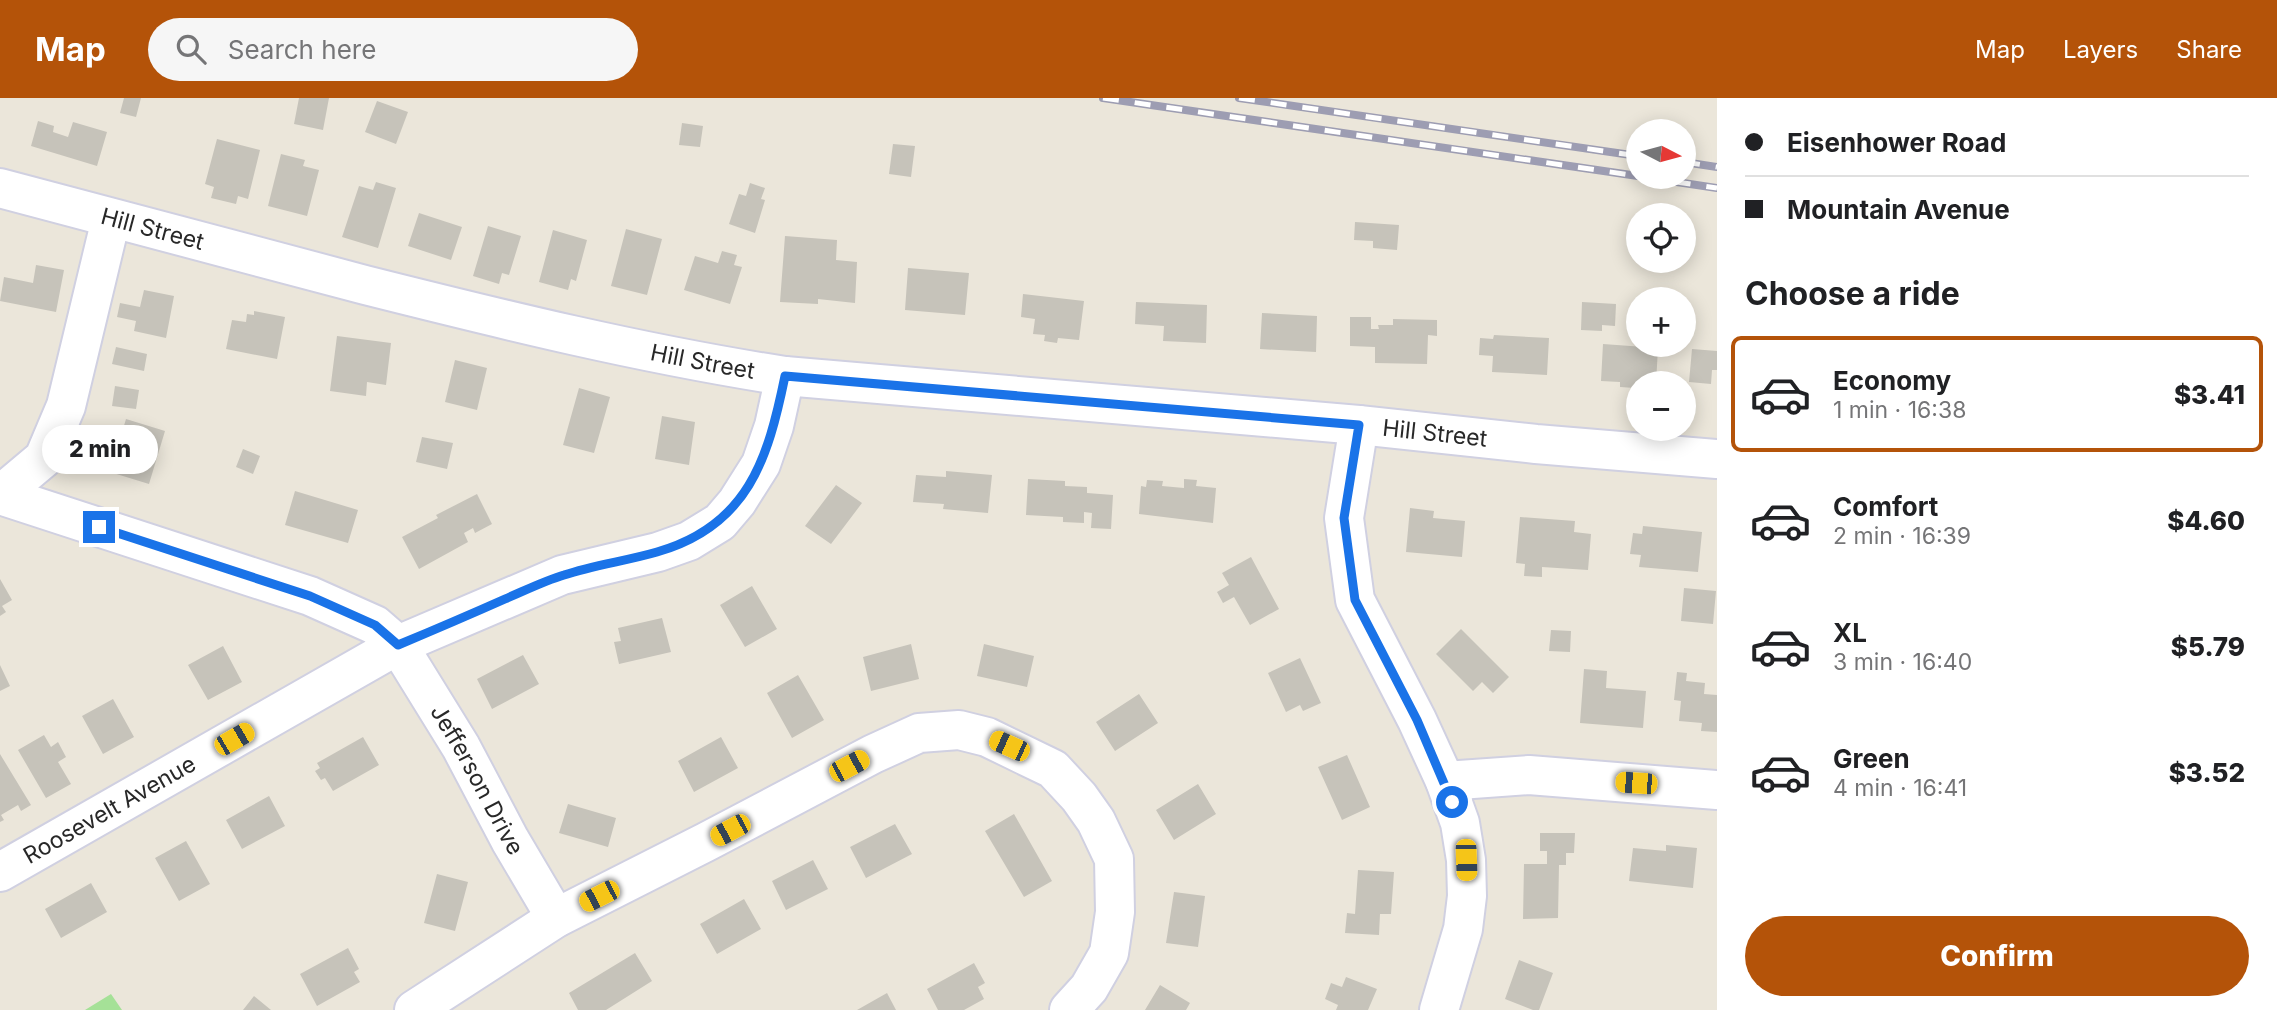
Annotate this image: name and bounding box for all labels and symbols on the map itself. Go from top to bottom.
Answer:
north arrow [1626,119,1696,189]
street label: Hill Street [98,202,207,256]
street label: Hill Street [648,338,757,385]
street label: Hill Street [1381,414,1489,453]
callout: 2 min [41,426,157,474]
route end [83,511,115,543]
street label: Jefferson Drive [424,699,530,860]
car [211,719,258,759]
car [986,728,1033,764]
car [826,747,873,785]
street label: Roosevelt Avenue [18,749,201,870]
car [1615,771,1658,795]
route start [1436,786,1468,818]
car [707,811,754,849]
car [1455,839,1478,881]
car [576,877,623,915]

